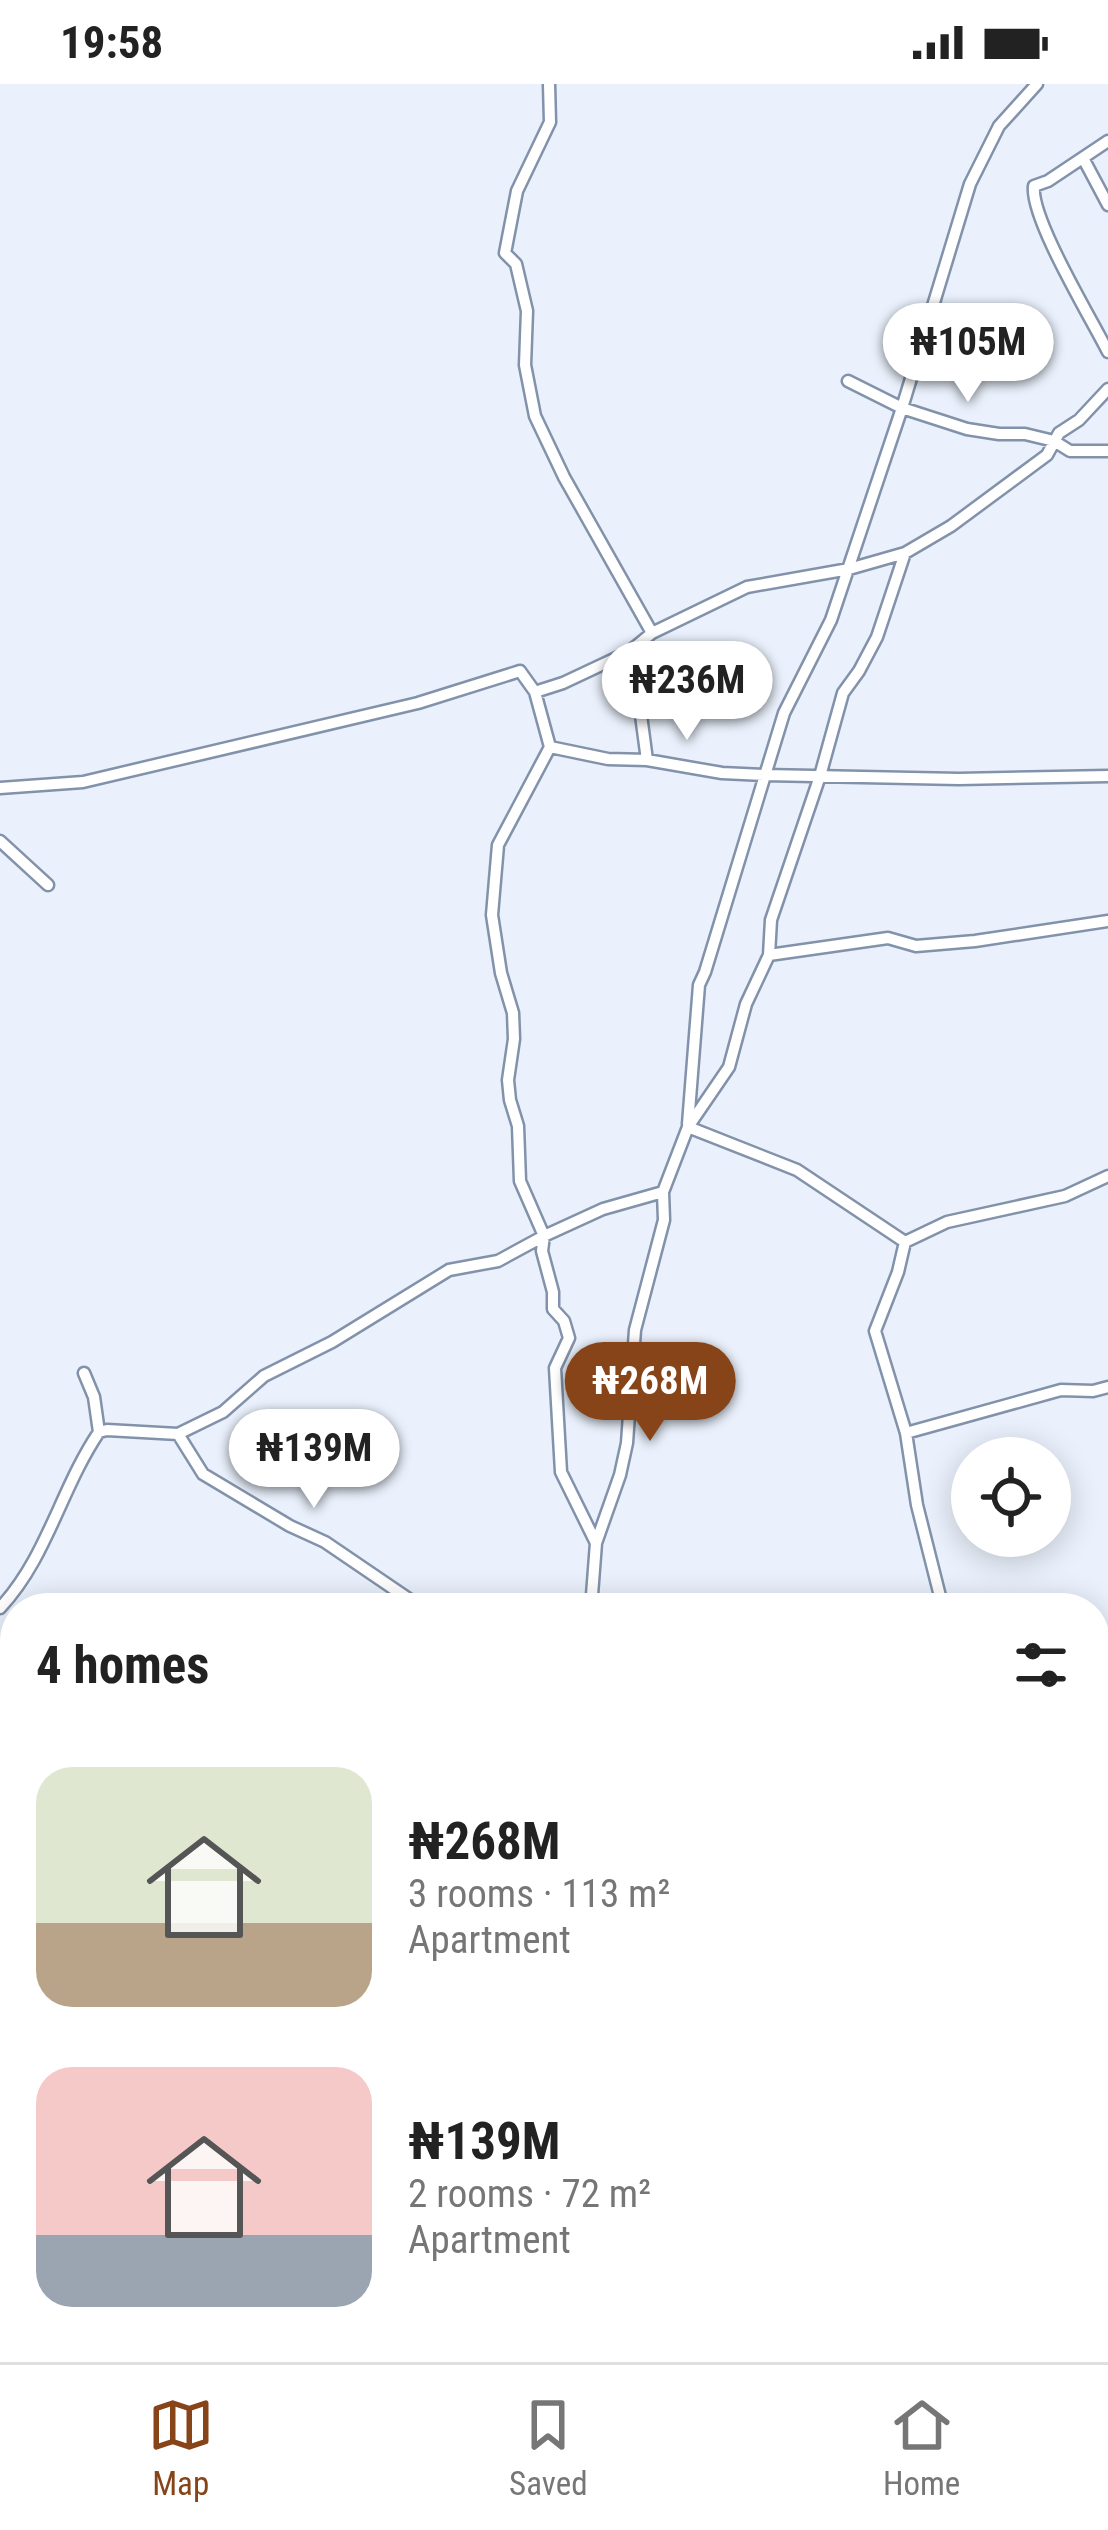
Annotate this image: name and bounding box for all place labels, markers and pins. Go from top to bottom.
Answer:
pin: ₦105M [884,303,1052,405]
pin: ₦236M [603,641,771,743]
pin: ₦268M [566,1342,734,1444]
pin: ₦139M [230,1409,398,1511]

